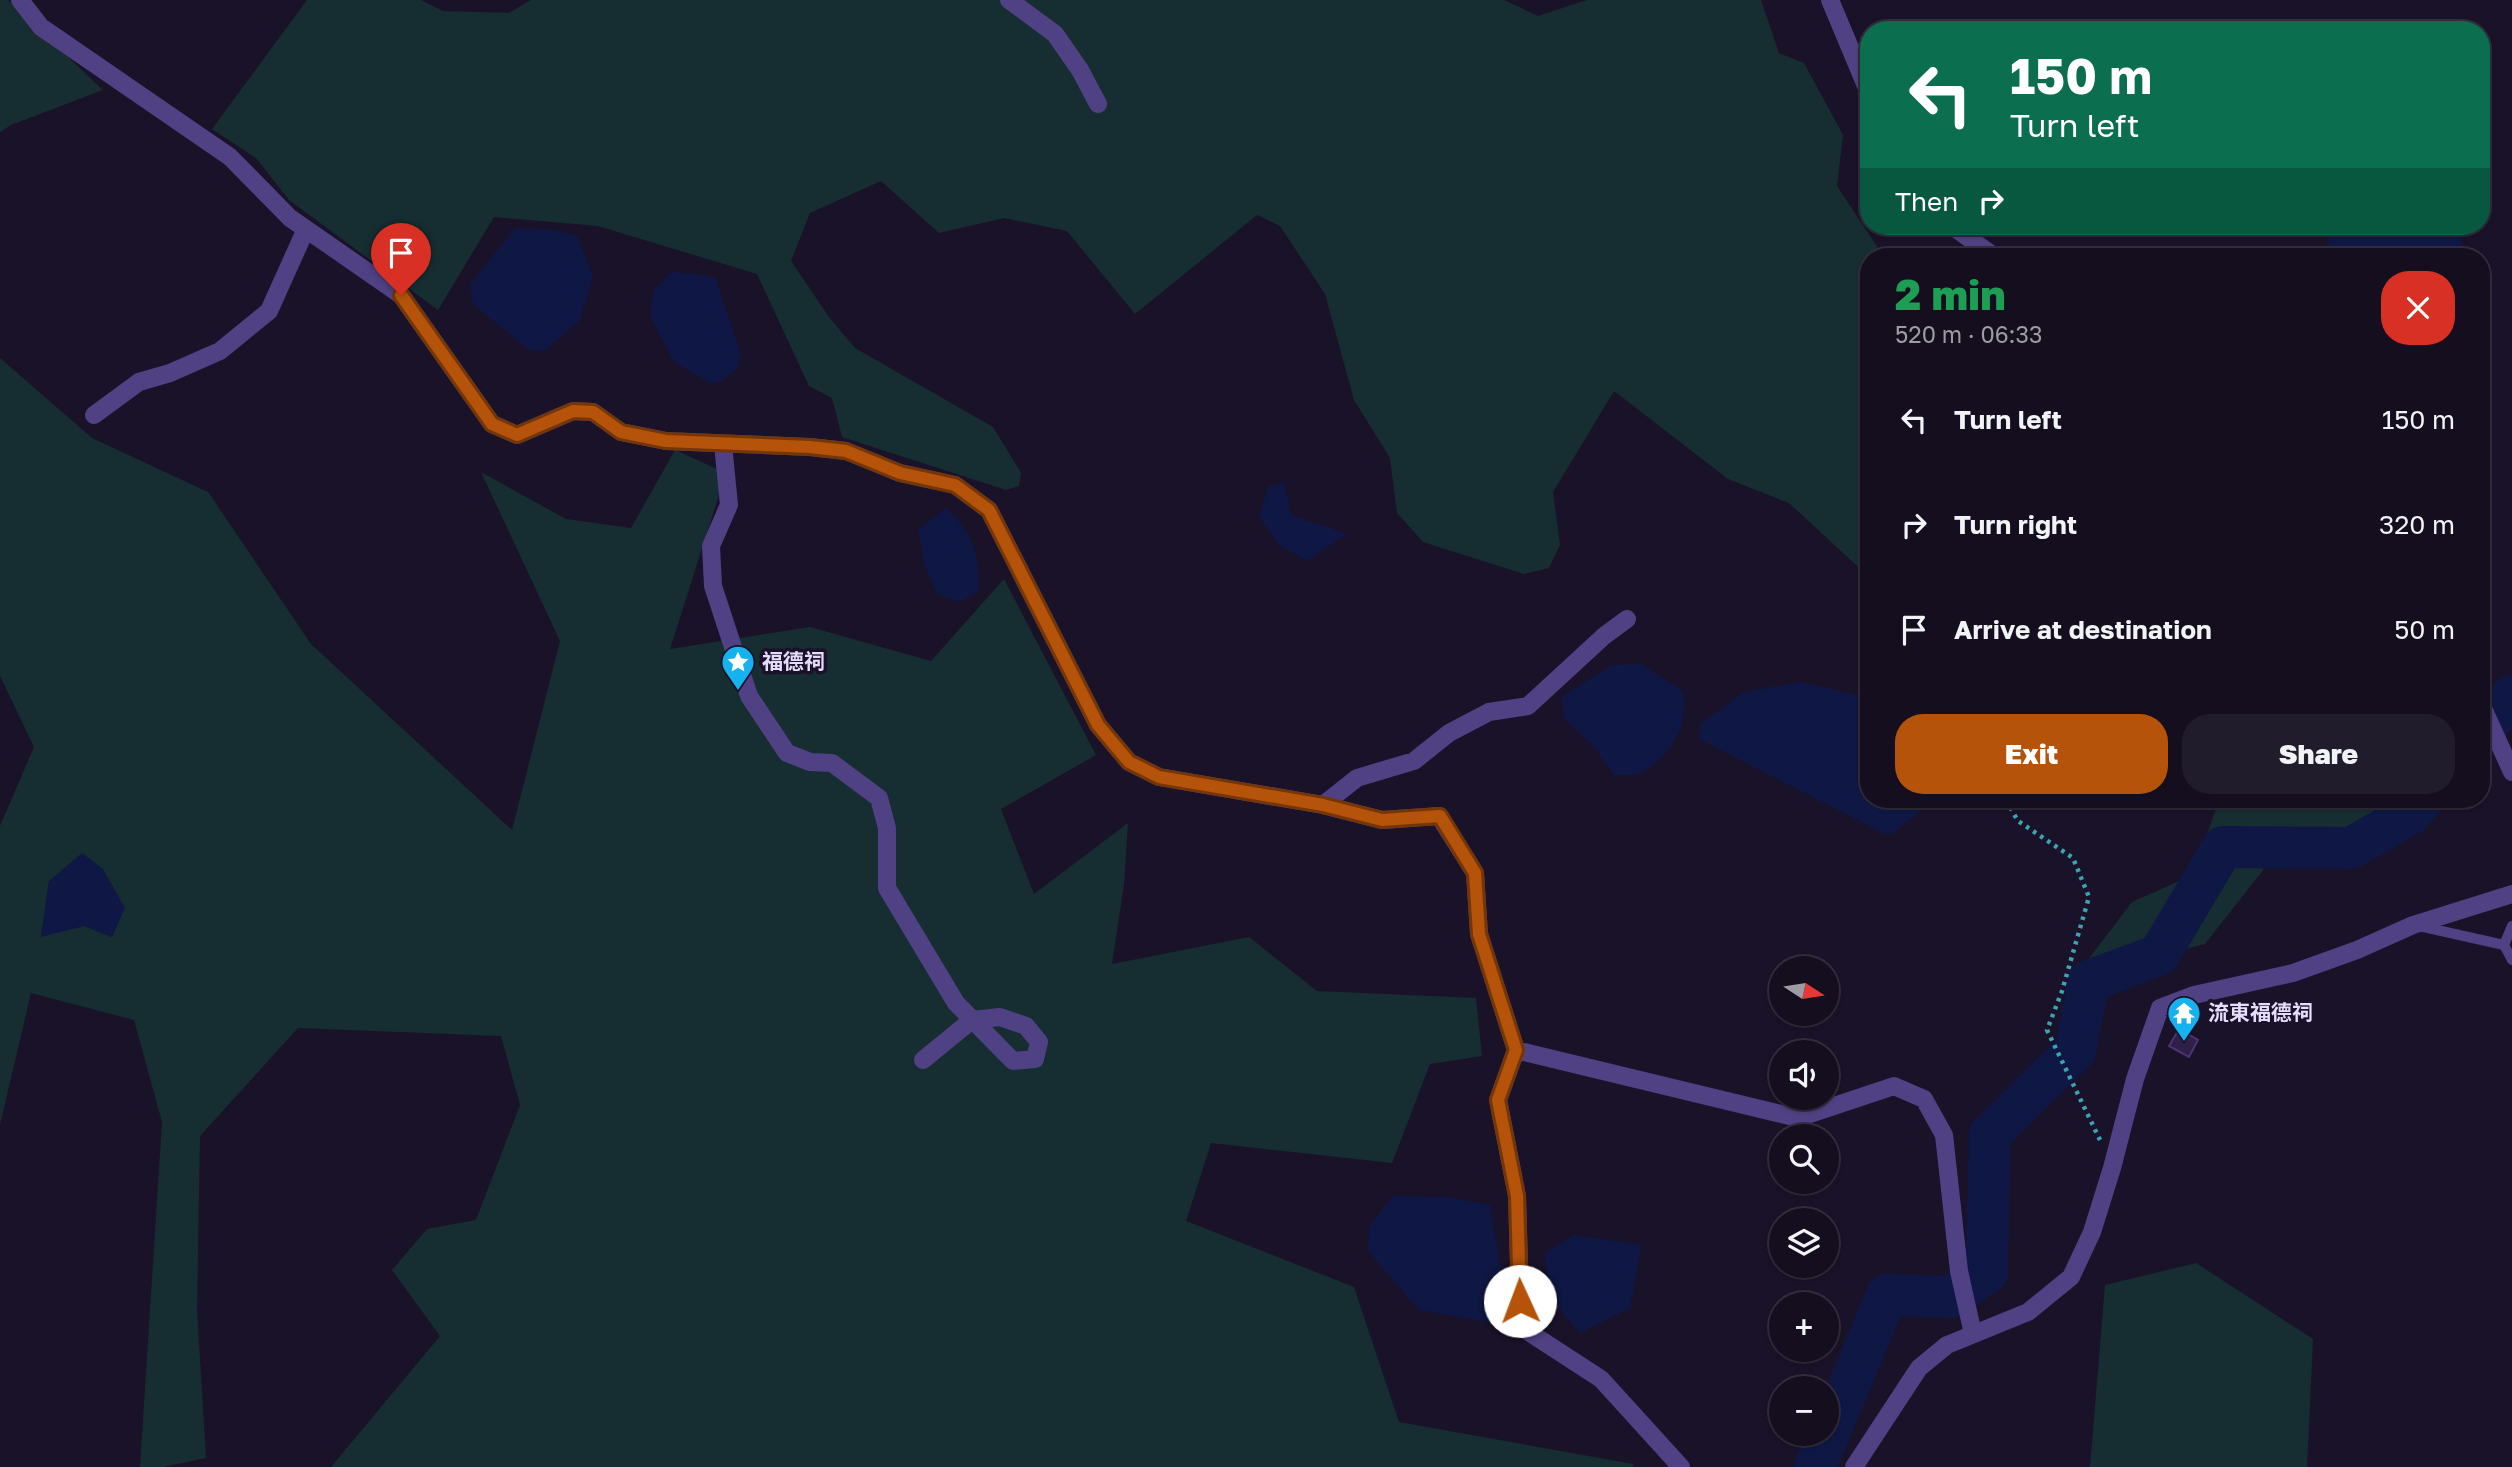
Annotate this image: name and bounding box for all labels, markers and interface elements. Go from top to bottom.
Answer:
text: 150 m [2010,46,2152,105]
icon: left [1895,49,1986,140]
text: Turn left [2010,106,2139,144]
icon: right [1972,182,2010,220]
text: Then [1895,186,1958,217]
pin [371,223,431,295]
icon: arrive [382,234,420,272]
text: 2 min [1895,269,2006,319]
button: close [2381,271,2455,345]
text: 520 m · 06:33 [1895,320,2042,348]
icon: left [1895,401,1933,439]
text: Turn left [1954,404,2062,435]
text: 150 m [2382,404,2455,435]
icon: right [1895,506,1933,544]
text: Turn right [1954,509,2077,540]
text: 320 m [2379,509,2455,540]
icon: arrive [1895,611,1933,649]
text: Arrive at destination [1954,614,2212,645]
text: 50 m [2394,614,2455,645]
place icon: 福德祠 [719,643,757,692]
place label: 福德祠 [762,648,825,674]
button: Exit [1895,714,2168,794]
button: Share [2182,714,2455,794]
north arrow [1769,956,1839,1026]
map controls [1769,956,1839,1446]
temple icon: 流東福德祠 [2165,994,2203,1043]
place label: 流東福德祠 [2208,999,2313,1025]
button: sound [1769,1040,1839,1110]
button: search [1769,1124,1839,1194]
button: layers [1769,1208,1839,1278]
position arrow [1483,1264,1557,1338]
button: + [1769,1292,1839,1362]
button: − [1769,1376,1839,1446]

